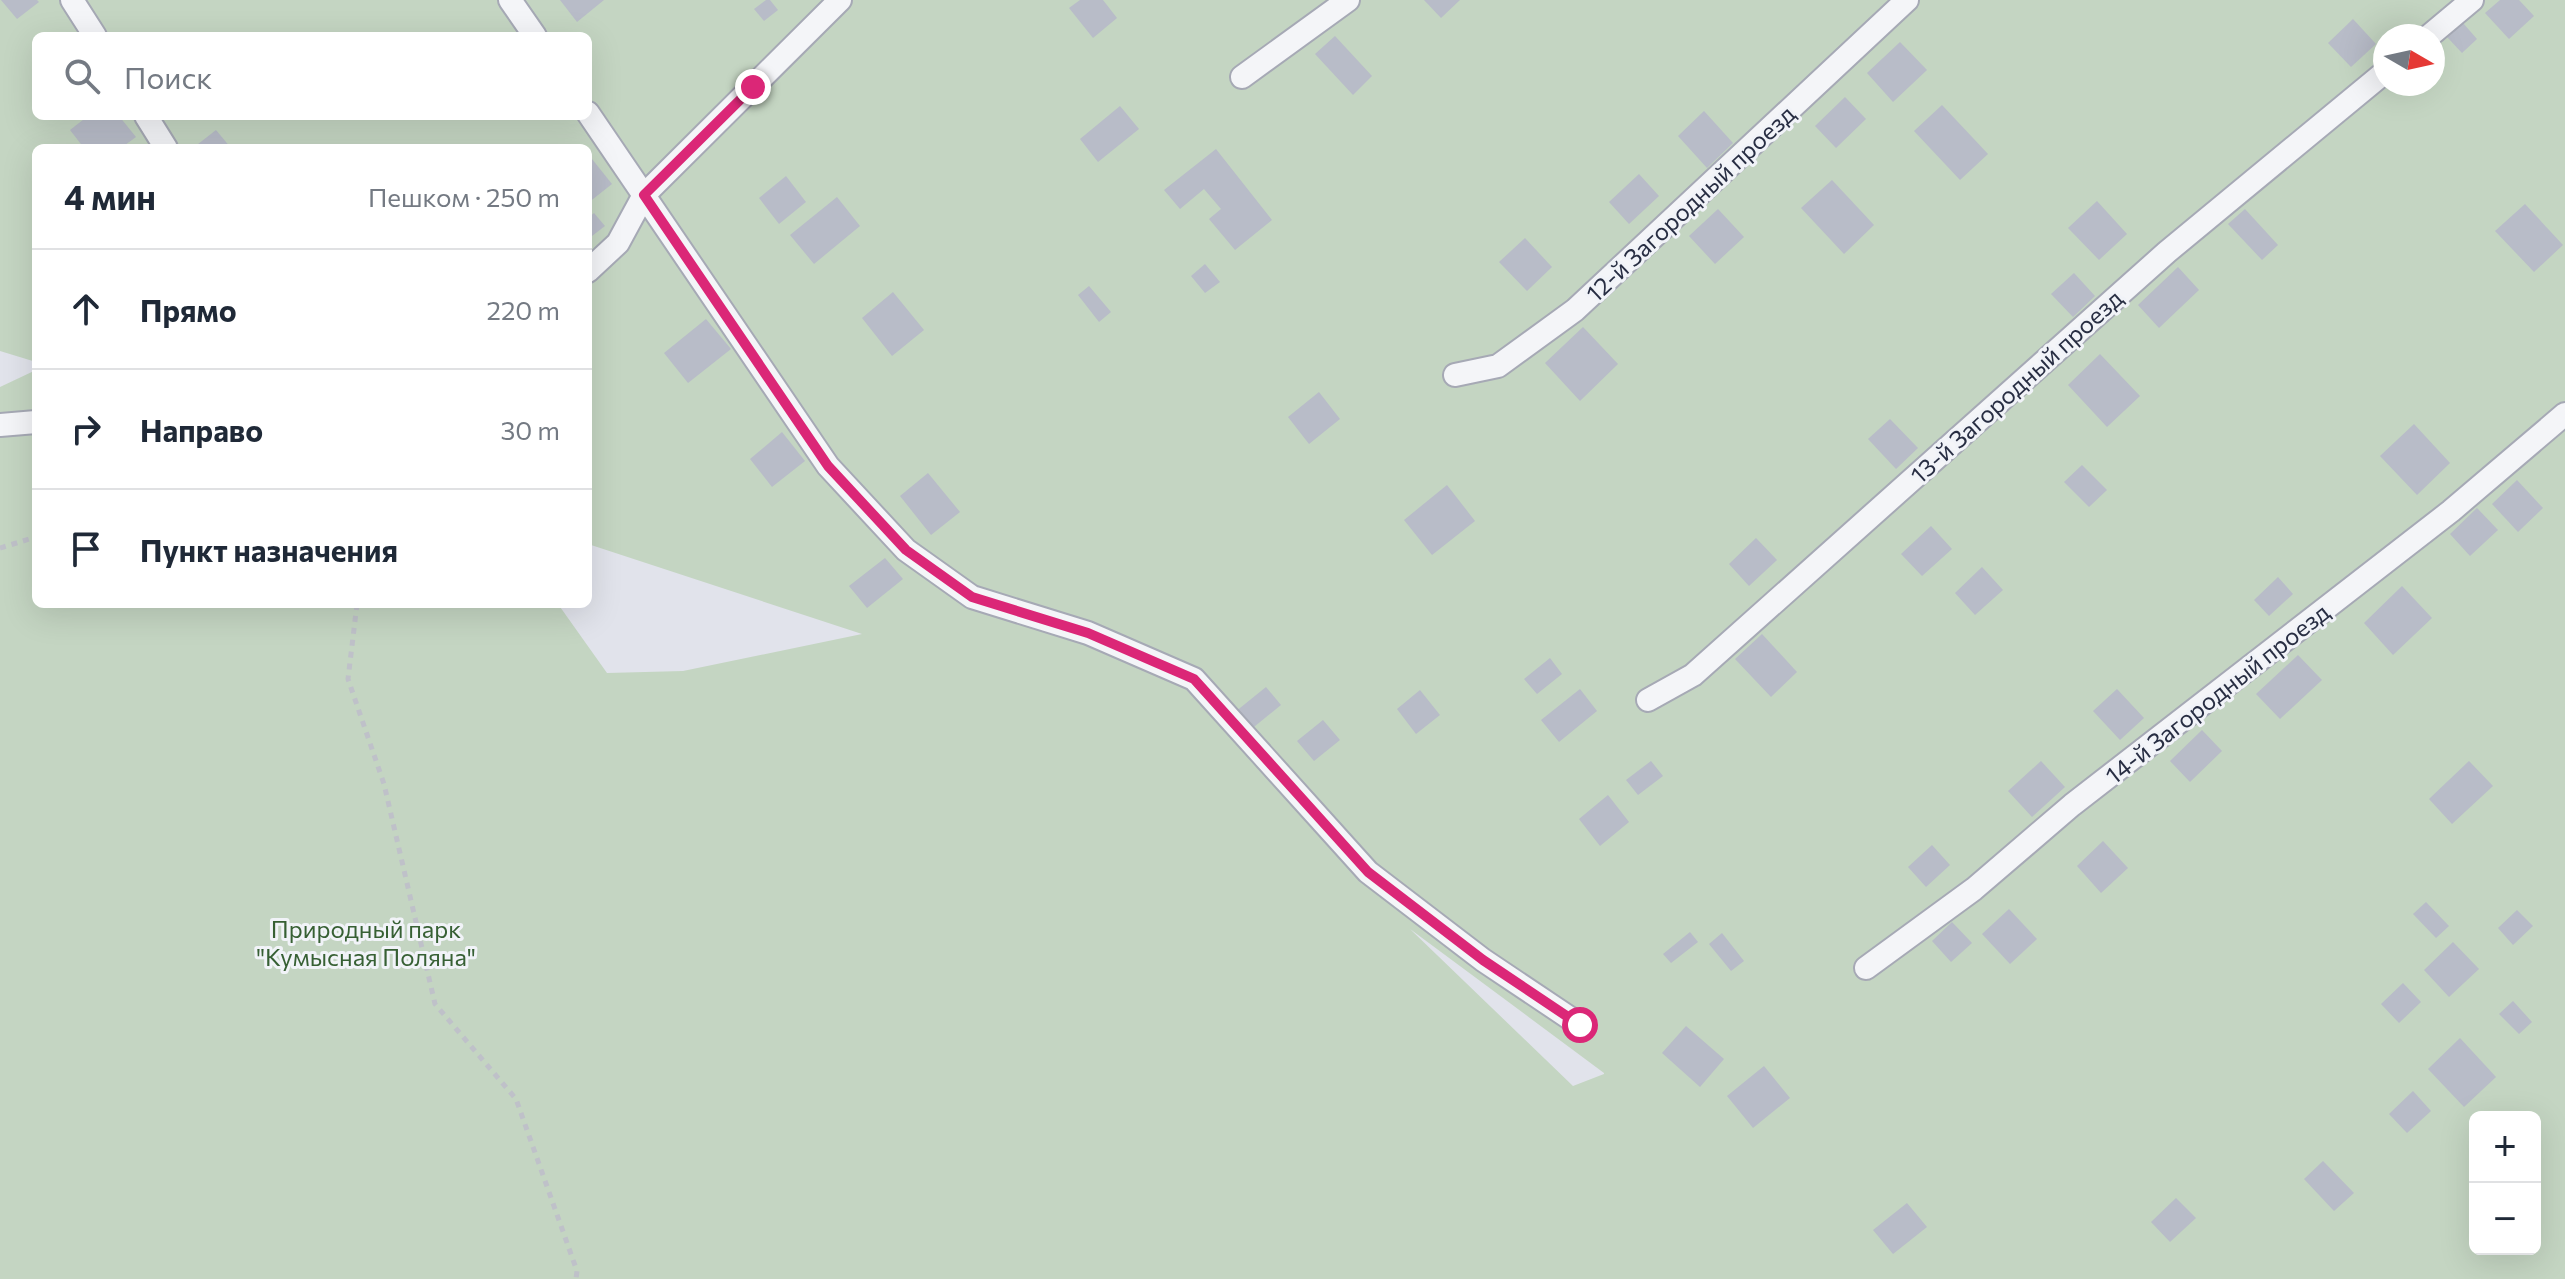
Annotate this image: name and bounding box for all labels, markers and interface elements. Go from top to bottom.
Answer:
north arrow [2373,24,2445,96]
search box [32,32,592,120]
icon: search [60,54,104,98]
text: Поиск [124,58,212,95]
route end [735,69,771,105]
street label: 12-й Загородный проезд [1580,99,1800,307]
text: 4 мин [64,175,156,217]
text: Пешком · 250 m [368,181,560,212]
street label: 13-й Загородный проезд [1904,283,2128,489]
icon: ahead [64,287,108,331]
text: Прямо [140,291,237,328]
text: 220 m [487,294,560,325]
icon: right [64,407,108,451]
text: Направо [140,411,263,448]
text: 30 m [501,414,560,445]
icon: arrive [64,527,108,571]
text: Пункт назначения [140,531,398,568]
street label: 14-й Загородный проезд [2099,597,2335,789]
park label: Природный парк "Кумысная Поляна" [256,914,476,971]
route start [1562,1007,1598,1043]
map controls [2469,1111,2541,1255]
button: + [2469,1111,2541,1183]
button: − [2469,1183,2541,1255]

